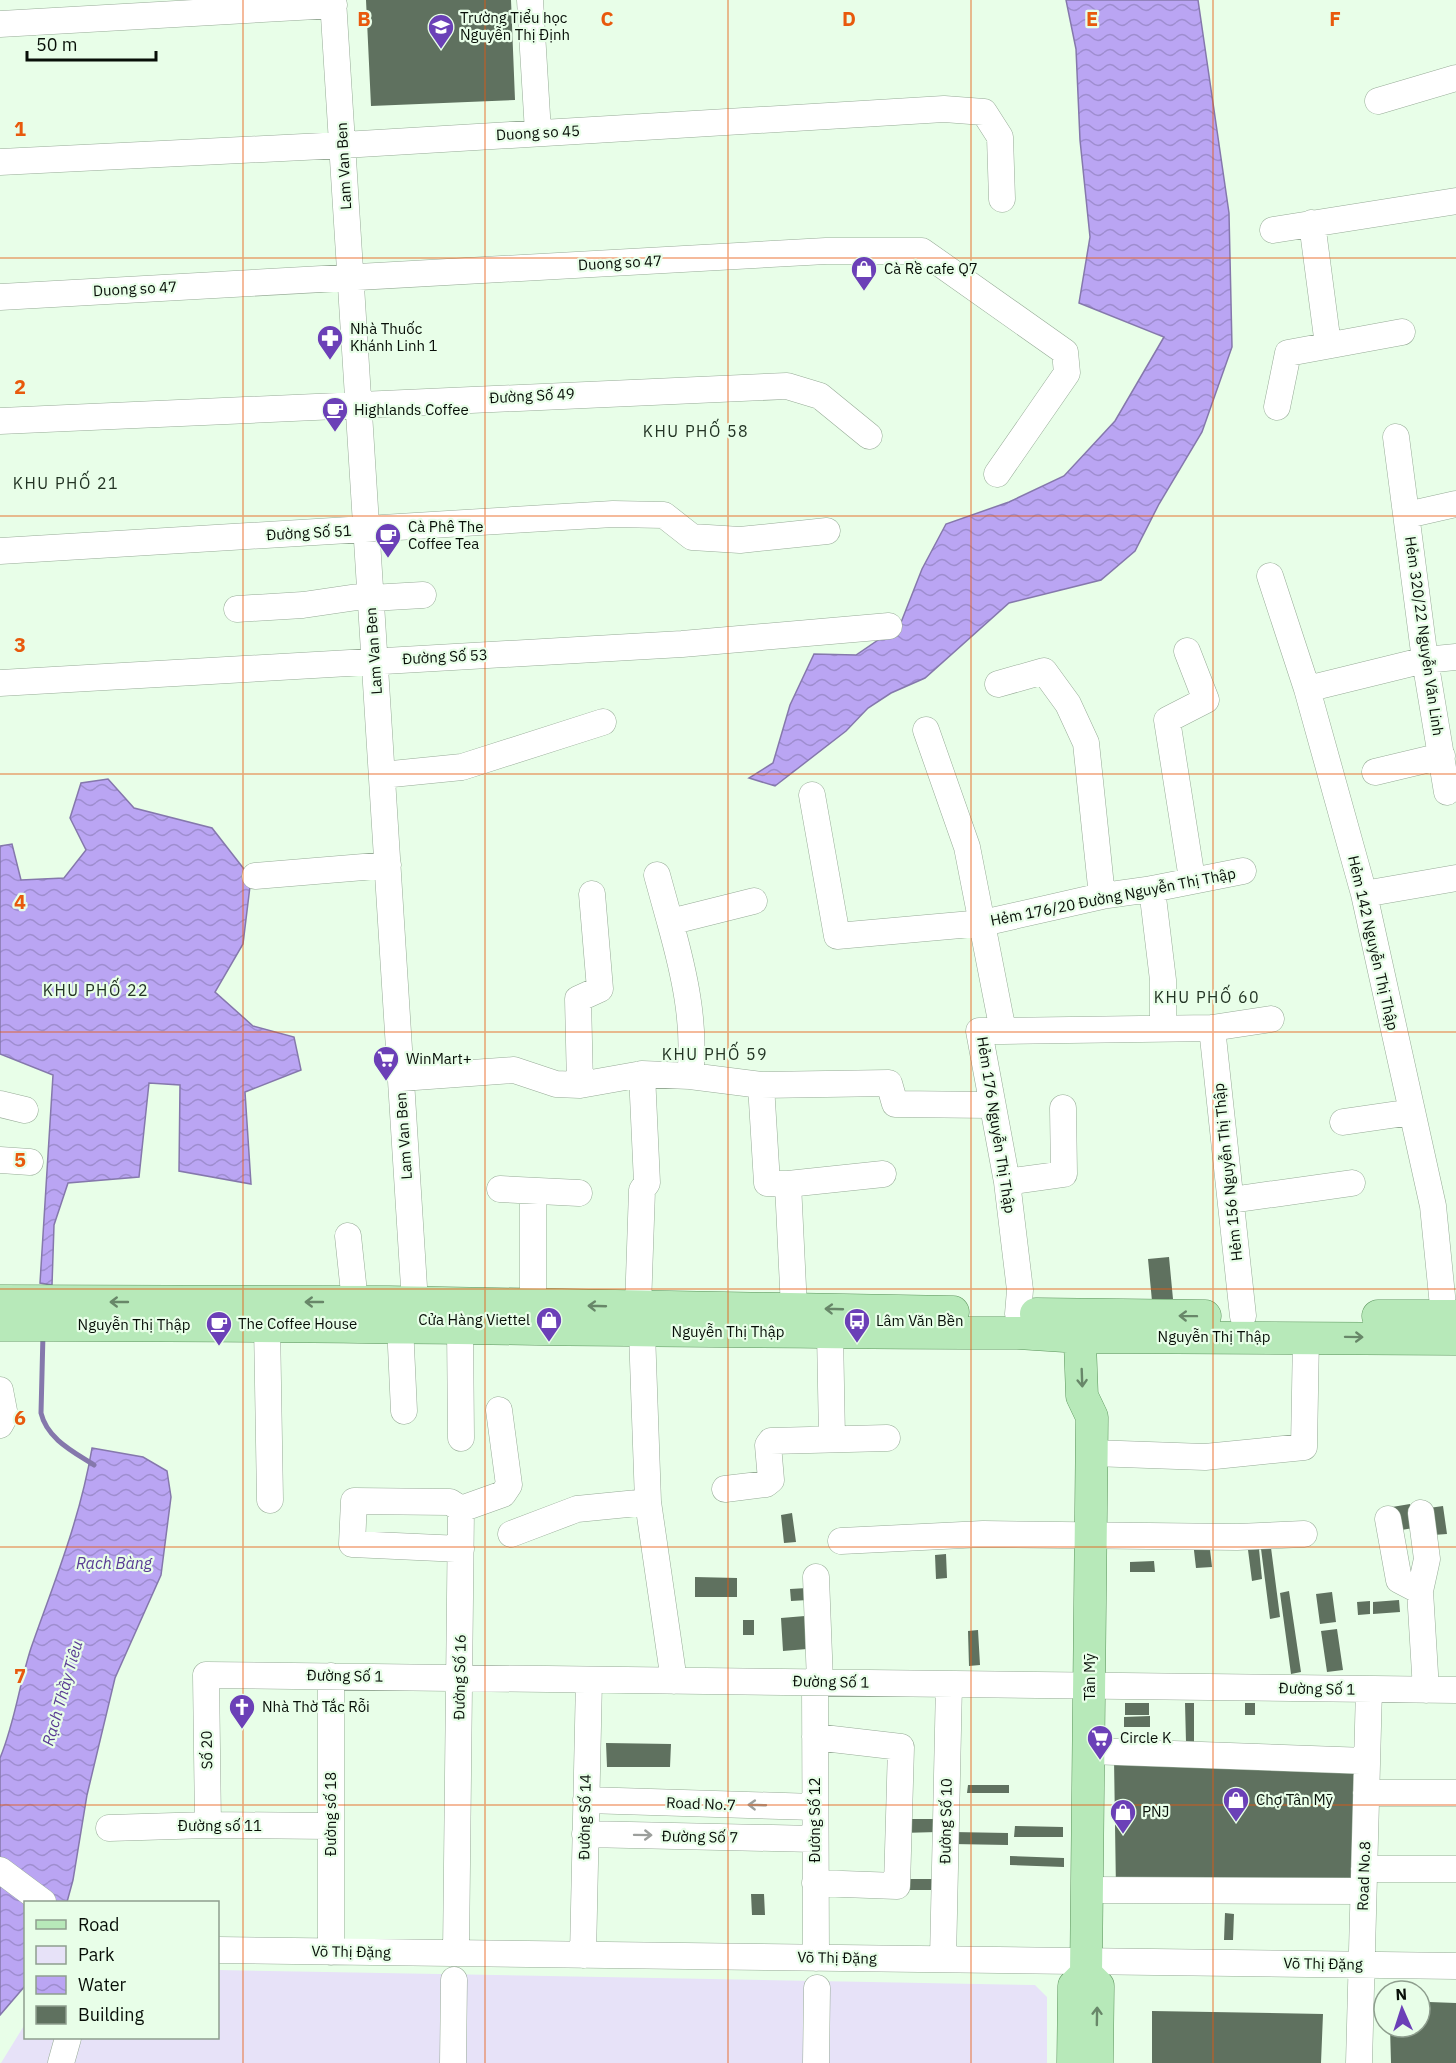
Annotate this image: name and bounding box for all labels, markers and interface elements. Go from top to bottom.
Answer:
text: B [357,5,371,32]
text: C [600,5,614,32]
text: D [842,5,856,32]
text: E [1086,5,1098,32]
text: F [1329,5,1341,32]
place label: Trường Tiểu học Nguyễn Thị Định [460,8,570,44]
school or university icon: Trường Tiểu học Nguyễn Thị Định [426,12,456,50]
scale bar [27,24,156,62]
text: 50 m [36,33,78,56]
text: 1 [14,115,26,142]
street label: Duong so 45 [495,121,581,144]
street label: Lam Van Ben [332,122,355,210]
street label: Duong so 47 [577,251,663,274]
shop icon: Cà Rề cafe Q7 [849,254,879,292]
place label: Cà Rề cafe Q7 [884,259,978,278]
street label: Duong so 47 [92,277,178,300]
place label: Nhà Thuốc Khánh Linh 1 [350,319,437,355]
pharmacy icon: Nhà Thuốc Khánh Linh 1 [315,323,345,361]
text: 2 [14,373,26,400]
street label: Đường Số 49 [489,384,575,407]
cafe icon: Highlands Coffee [320,395,350,433]
place label: Highlands Coffee [354,400,469,419]
district label: KHU PHỐ 58 [643,418,749,441]
district label: KHU PHỐ 21 [13,470,119,493]
place label: Cà Phê The Coffee Tea [408,517,484,553]
street label: Đường Số 51 [266,521,352,544]
cafe icon: Cà Phê The Coffee Tea [373,521,403,559]
street label: Hẻm 320/22 Nguyễn Văn Linh [1401,535,1448,737]
street label: Lam Van Ben [361,607,386,695]
text: 3 [14,631,26,658]
street label: Đường Số 53 [402,645,488,668]
street label: Hẻm 142 Nguyễn Thị Thập [1344,854,1403,1032]
street label: Hẻm 176/20 Đường Nguyễn Thị Thập [989,863,1237,930]
text: 4 [14,888,26,915]
district label: KHU PHỐ 22 [43,977,149,1000]
district label: KHU PHỐ 60 [1154,984,1260,1007]
street label: Hẻm 176 Nguyễn Thị Thập [973,1035,1020,1215]
district label: KHU PHỐ 59 [662,1041,768,1064]
supermarket icon: WinMart+ [371,1044,401,1082]
place label: WinMart+ [406,1049,472,1068]
street label: Hẻm 156 Nguyễn Thị Thập [1209,1082,1246,1262]
street label: Lam Van Ben [391,1092,416,1180]
text: 5 [14,1146,26,1173]
one-way arrow [110,1296,130,1308]
one-way arrow [305,1296,325,1308]
one-way arrow [587,1300,607,1312]
one-way arrow [824,1303,844,1314]
shop icon: Cửa Hàng Viettel [534,1305,564,1343]
bus stop icon: Lâm Văn Bền [842,1306,872,1344]
cafe icon: The Coffee House [204,1309,234,1347]
place label: Cửa Hàng Viettel [418,1310,530,1329]
one-way arrow [1178,1310,1198,1322]
place label: Lâm Văn Bền [876,1311,963,1330]
place label: The Coffee House [238,1314,357,1333]
street label: Nguyễn Thị Thập [78,1315,190,1334]
street label: Nguyễn Thị Thập [672,1322,784,1341]
street label: Nguyễn Thị Thập [1158,1327,1270,1346]
one-way arrow [1344,1332,1364,1343]
one-way arrow [1076,1368,1087,1388]
text: 6 [14,1404,26,1431]
water label: Rạch Bàng [76,1553,153,1573]
street label: Đường Số 16 [449,1634,470,1720]
water label: Rạch Thầy Tiêu [37,1638,87,1748]
street label: Tân Mỹ [1080,1653,1099,1701]
text: 7 [14,1662,26,1689]
street label: Đường Số 1 [307,1665,384,1686]
street label: Đường Số 1 [793,1671,870,1692]
street label: Đường Số 1 [1279,1678,1356,1699]
church icon: Nhà Thờ Tắc Rỗi [227,1692,257,1730]
place label: Nhà Thờ Tắc Rỗi [262,1697,370,1716]
supermarket icon: Circle K [1085,1723,1115,1761]
place label: Circle K [1120,1728,1172,1747]
street label: Số 20 [197,1731,216,1769]
street label: Đường số 18 [321,1772,340,1856]
street label: Đường Số 14 [574,1774,595,1860]
street label: Đường Số 12 [805,1777,824,1863]
street label: Đường Số 10 [935,1778,956,1864]
shop icon: Chợ Tân Mỹ [1221,1785,1251,1823]
place label: Chợ Tân Mỹ [1256,1790,1334,1809]
street label: Road No.7 [666,1793,736,1814]
shop icon: PNJ [1108,1797,1138,1835]
one-way arrow [747,1799,767,1811]
place label: PNJ [1142,1802,1169,1821]
street label: Đường số 11 [178,1816,262,1835]
street label: Đường Số 7 [662,1826,739,1847]
one-way arrow [633,1830,653,1841]
street label: Road No.8 [1353,1841,1374,1911]
legend [24,1901,219,2039]
text: Road [78,1913,119,1936]
street label: Võ Thị Đặng [311,1941,391,1962]
text: Park [78,1943,115,1966]
street label: Võ Thị Đặng [797,1947,877,1968]
street label: Võ Thị Đặng [1283,1953,1363,1974]
text: Water [78,1973,127,1996]
north arrow [1372,1979,1432,2039]
text: N [1395,1984,1408,2004]
text: Building [78,2003,145,2026]
one-way arrow [1091,2007,1103,2027]

